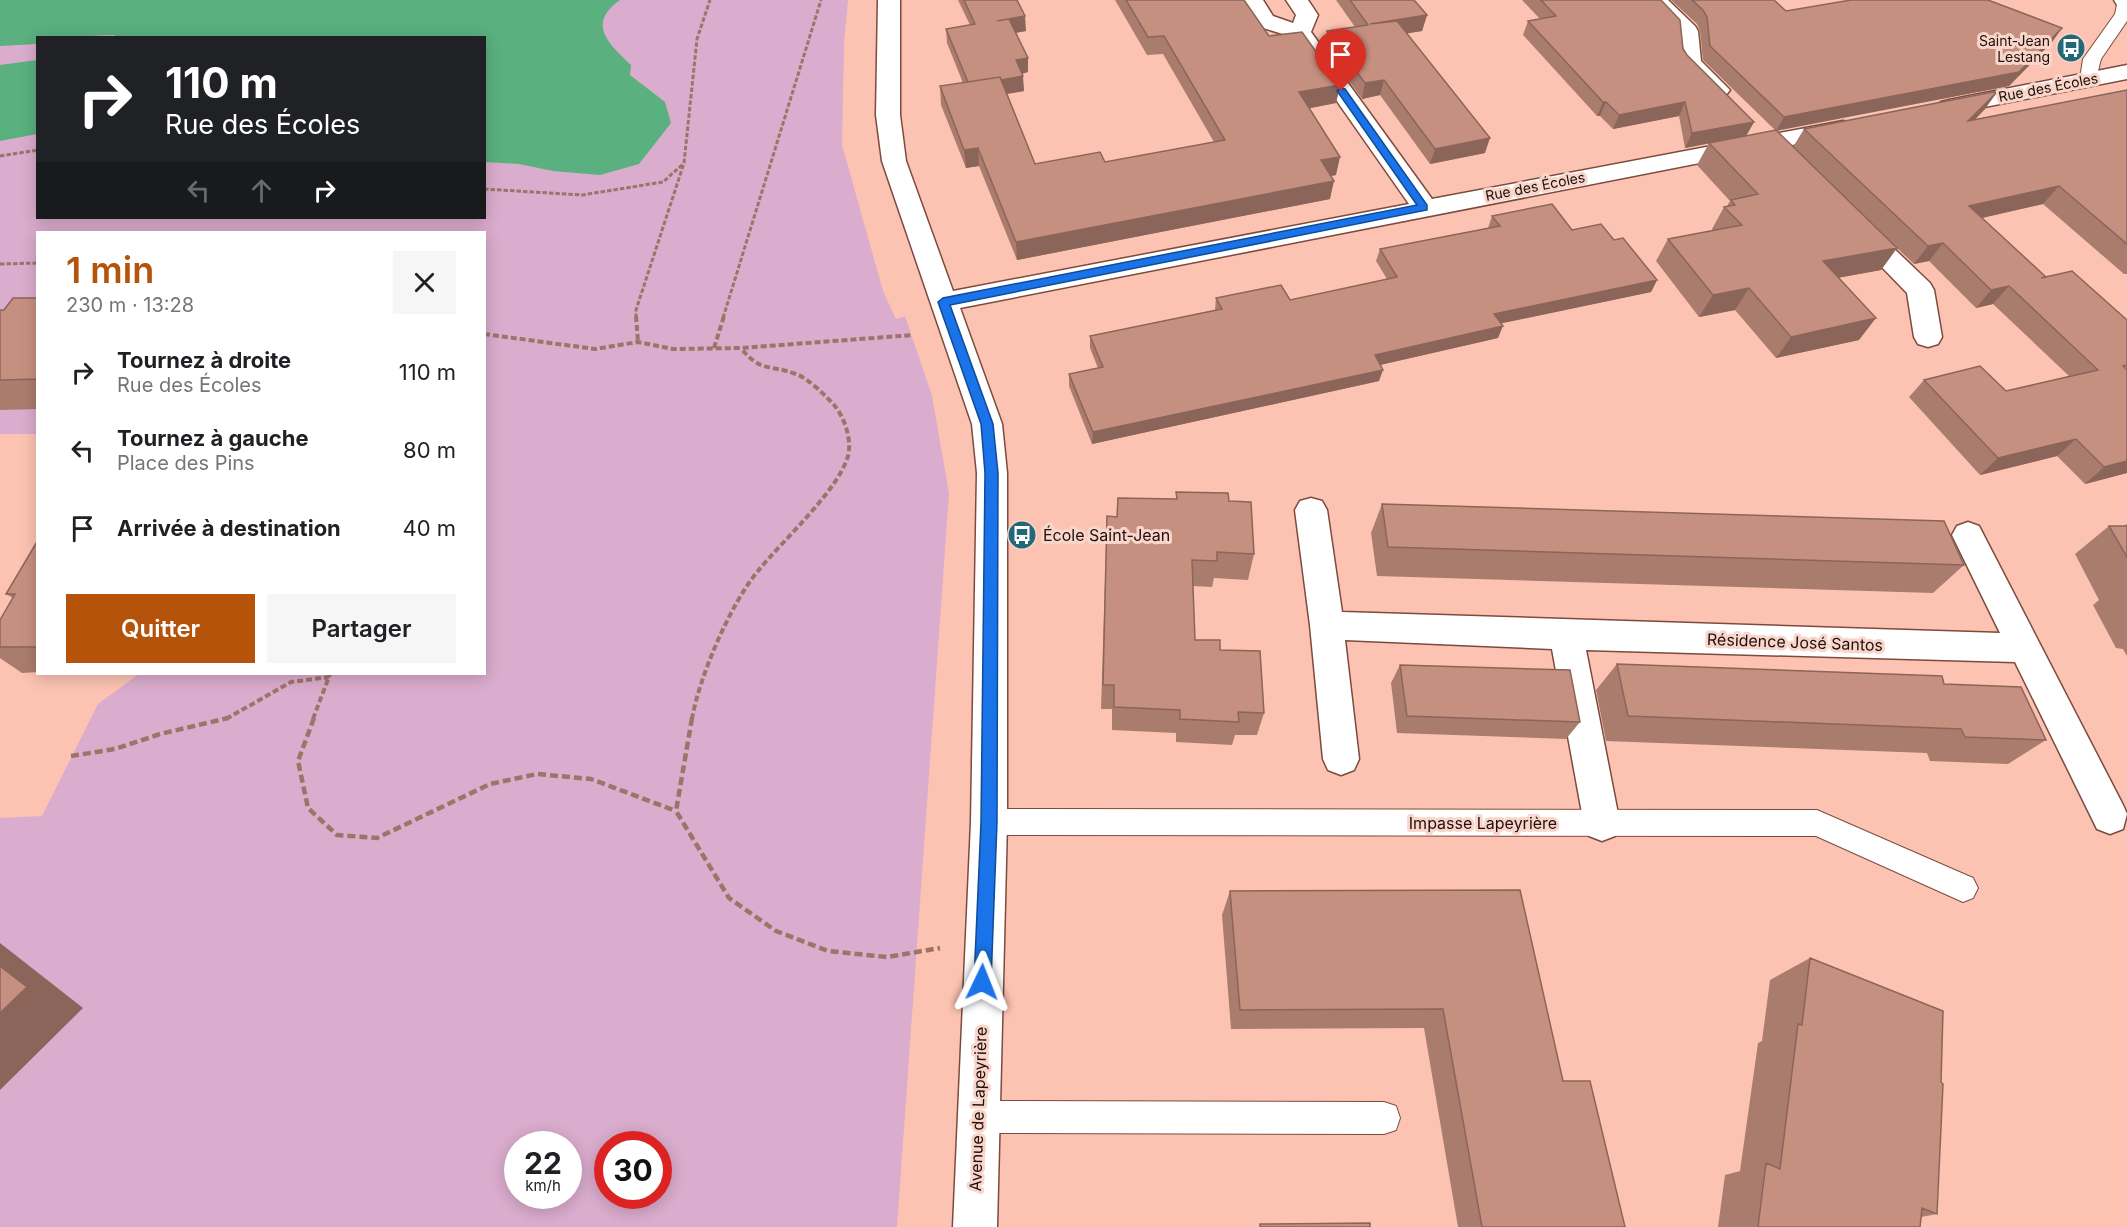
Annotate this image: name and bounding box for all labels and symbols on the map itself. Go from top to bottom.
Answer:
pin [1315,29,1366,91]
place label: Saint-Jean Lestang [1979,32,2050,65]
bus stop icon: Saint-Jean Lestang [2055,32,2087,64]
street label: Rue des Écoles [1997,69,2099,105]
street label: Rue des Écoles [1484,168,1586,204]
bus stop icon: École Saint-Jean [1006,519,1038,551]
place label: École Saint-Jean [1043,525,1170,545]
street label: Résidence José Santos [1707,629,1883,655]
street label: Impasse Lapeyrière [1409,813,1557,833]
position arrow [950,950,1014,1014]
street label: Avenue de Lapeyrière [965,1026,991,1192]
speed limit sign: 30 [594,1131,672,1209]

